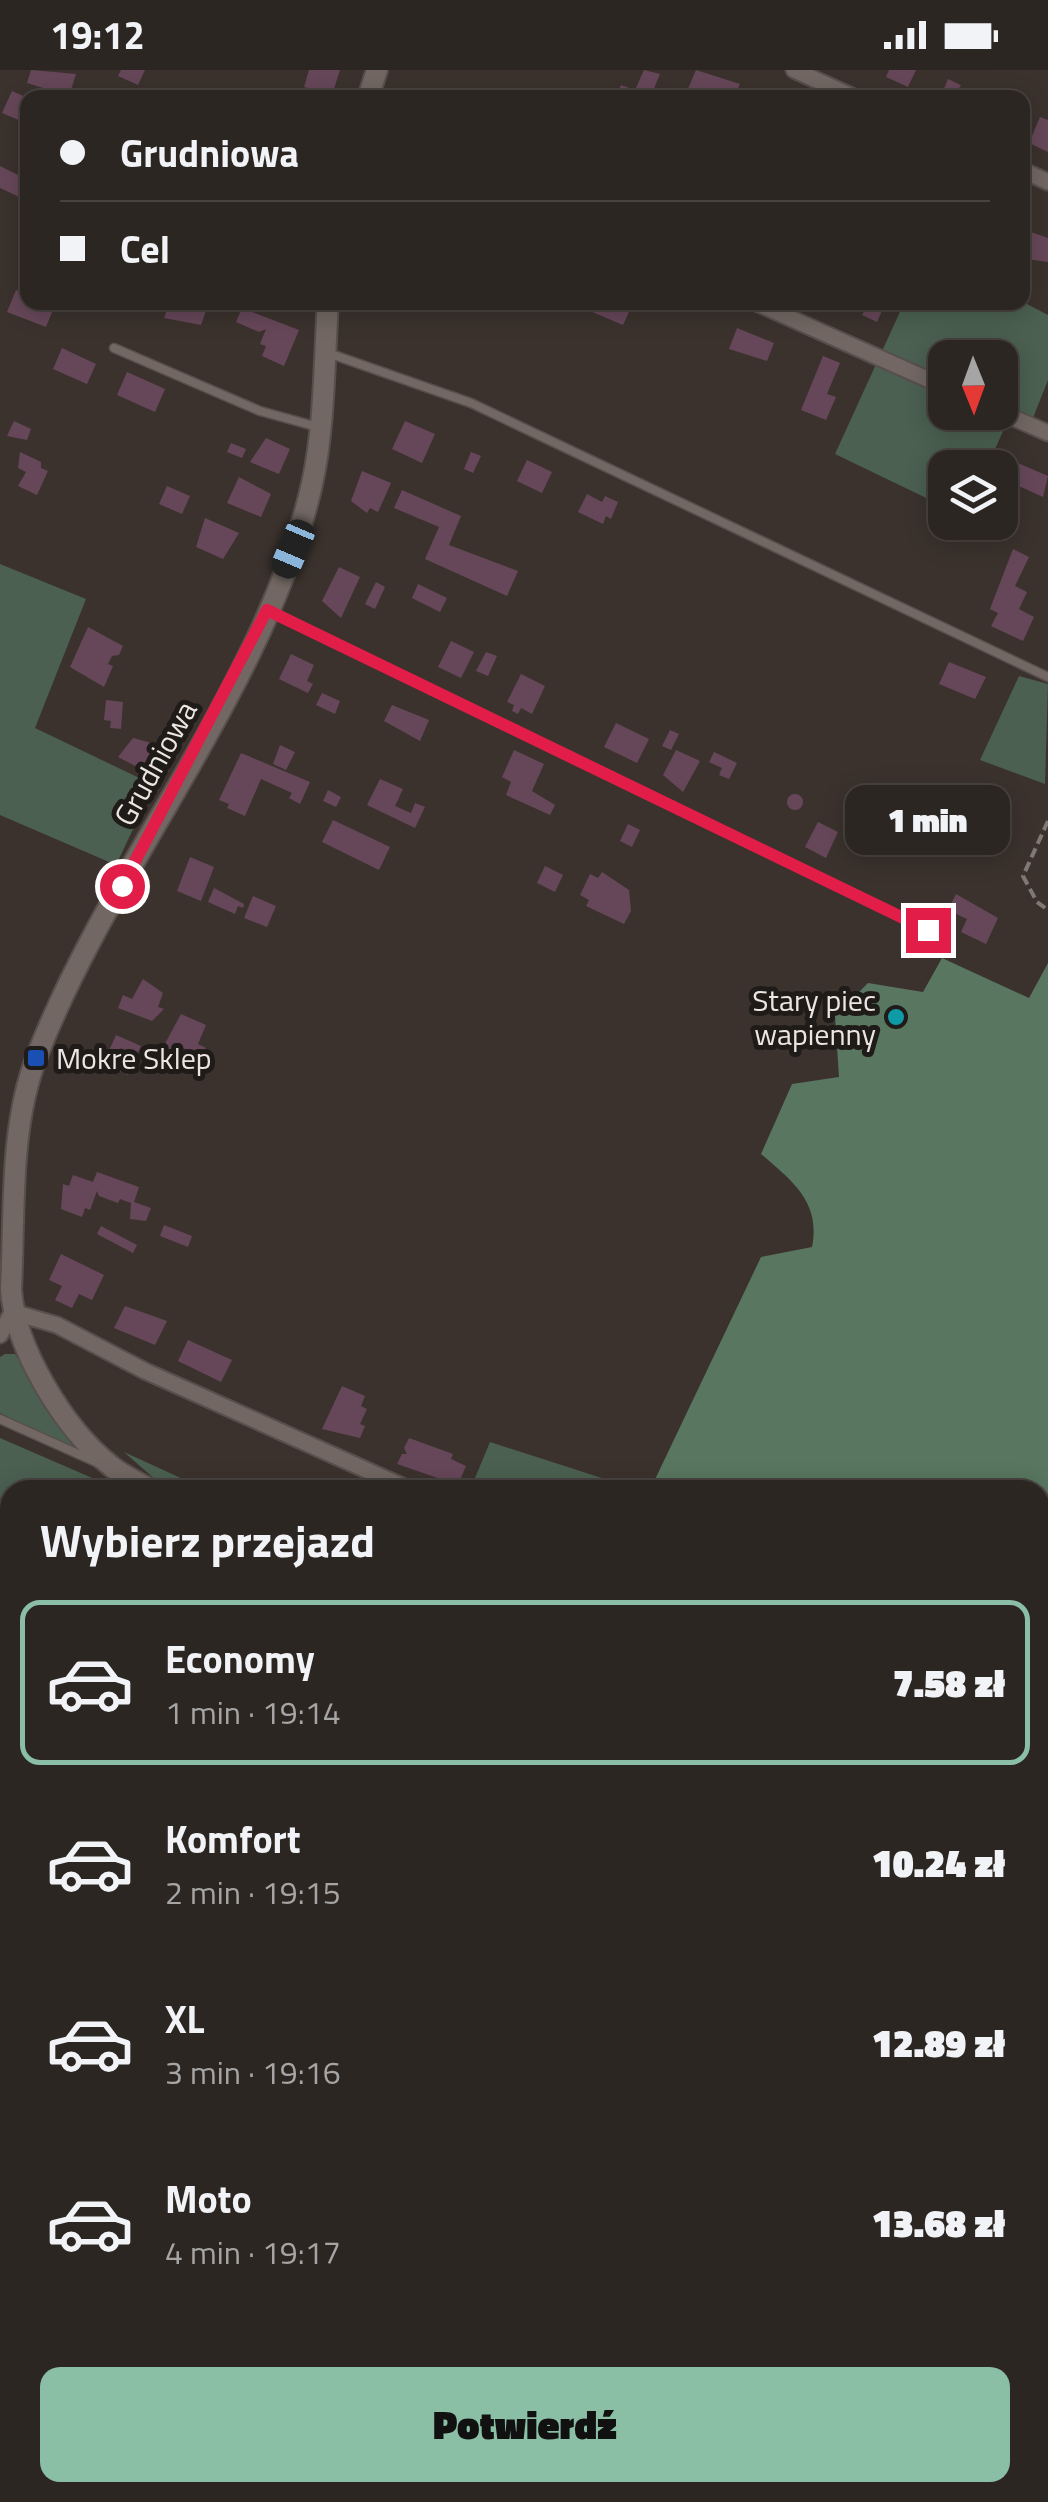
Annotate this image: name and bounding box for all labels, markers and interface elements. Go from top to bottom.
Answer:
text: 19:12 [50,6,145,64]
text: Grudniowa [120,124,299,182]
text: Cel [120,220,170,278]
north arrow [928,340,1018,430]
map controls [928,340,1018,540]
button: layers [928,450,1018,540]
car [267,516,319,582]
street label: Grudniowa [102,692,208,834]
callout: 1 min [846,785,1010,855]
text: 1 min [888,796,967,844]
route start [100,864,145,909]
route end [906,908,951,953]
place label: Stary piec wapienny [752,977,876,1057]
marker: Stary piec wapienny [885,1006,907,1028]
place label: Mokre Sklep [56,1035,212,1081]
marker: Mokre Sklep [25,1047,47,1069]
text: Wybierz przejazd [40,1506,375,1574]
text: Economy [165,1630,315,1688]
icon: car [45,1638,135,1728]
text: 7.58 zł [893,1654,1005,1712]
text: 1 min · 19:14 [165,1688,341,1736]
text: Komfort [165,1810,301,1868]
icon: car [45,1818,135,1908]
text: 10.24 zł [872,1834,1005,1892]
text: 2 min · 19:15 [165,1868,341,1916]
text: XL [165,1990,205,2048]
icon: car [45,1998,135,2088]
text: 12.89 zł [872,2014,1005,2072]
text: 3 min · 19:16 [165,2048,341,2096]
text: Moto [165,2170,252,2228]
icon: car [45,2178,135,2268]
text: 13.68 zł [872,2194,1005,2252]
text: 4 min · 19:17 [165,2228,341,2276]
button: Potwierdź [40,2367,1010,2482]

